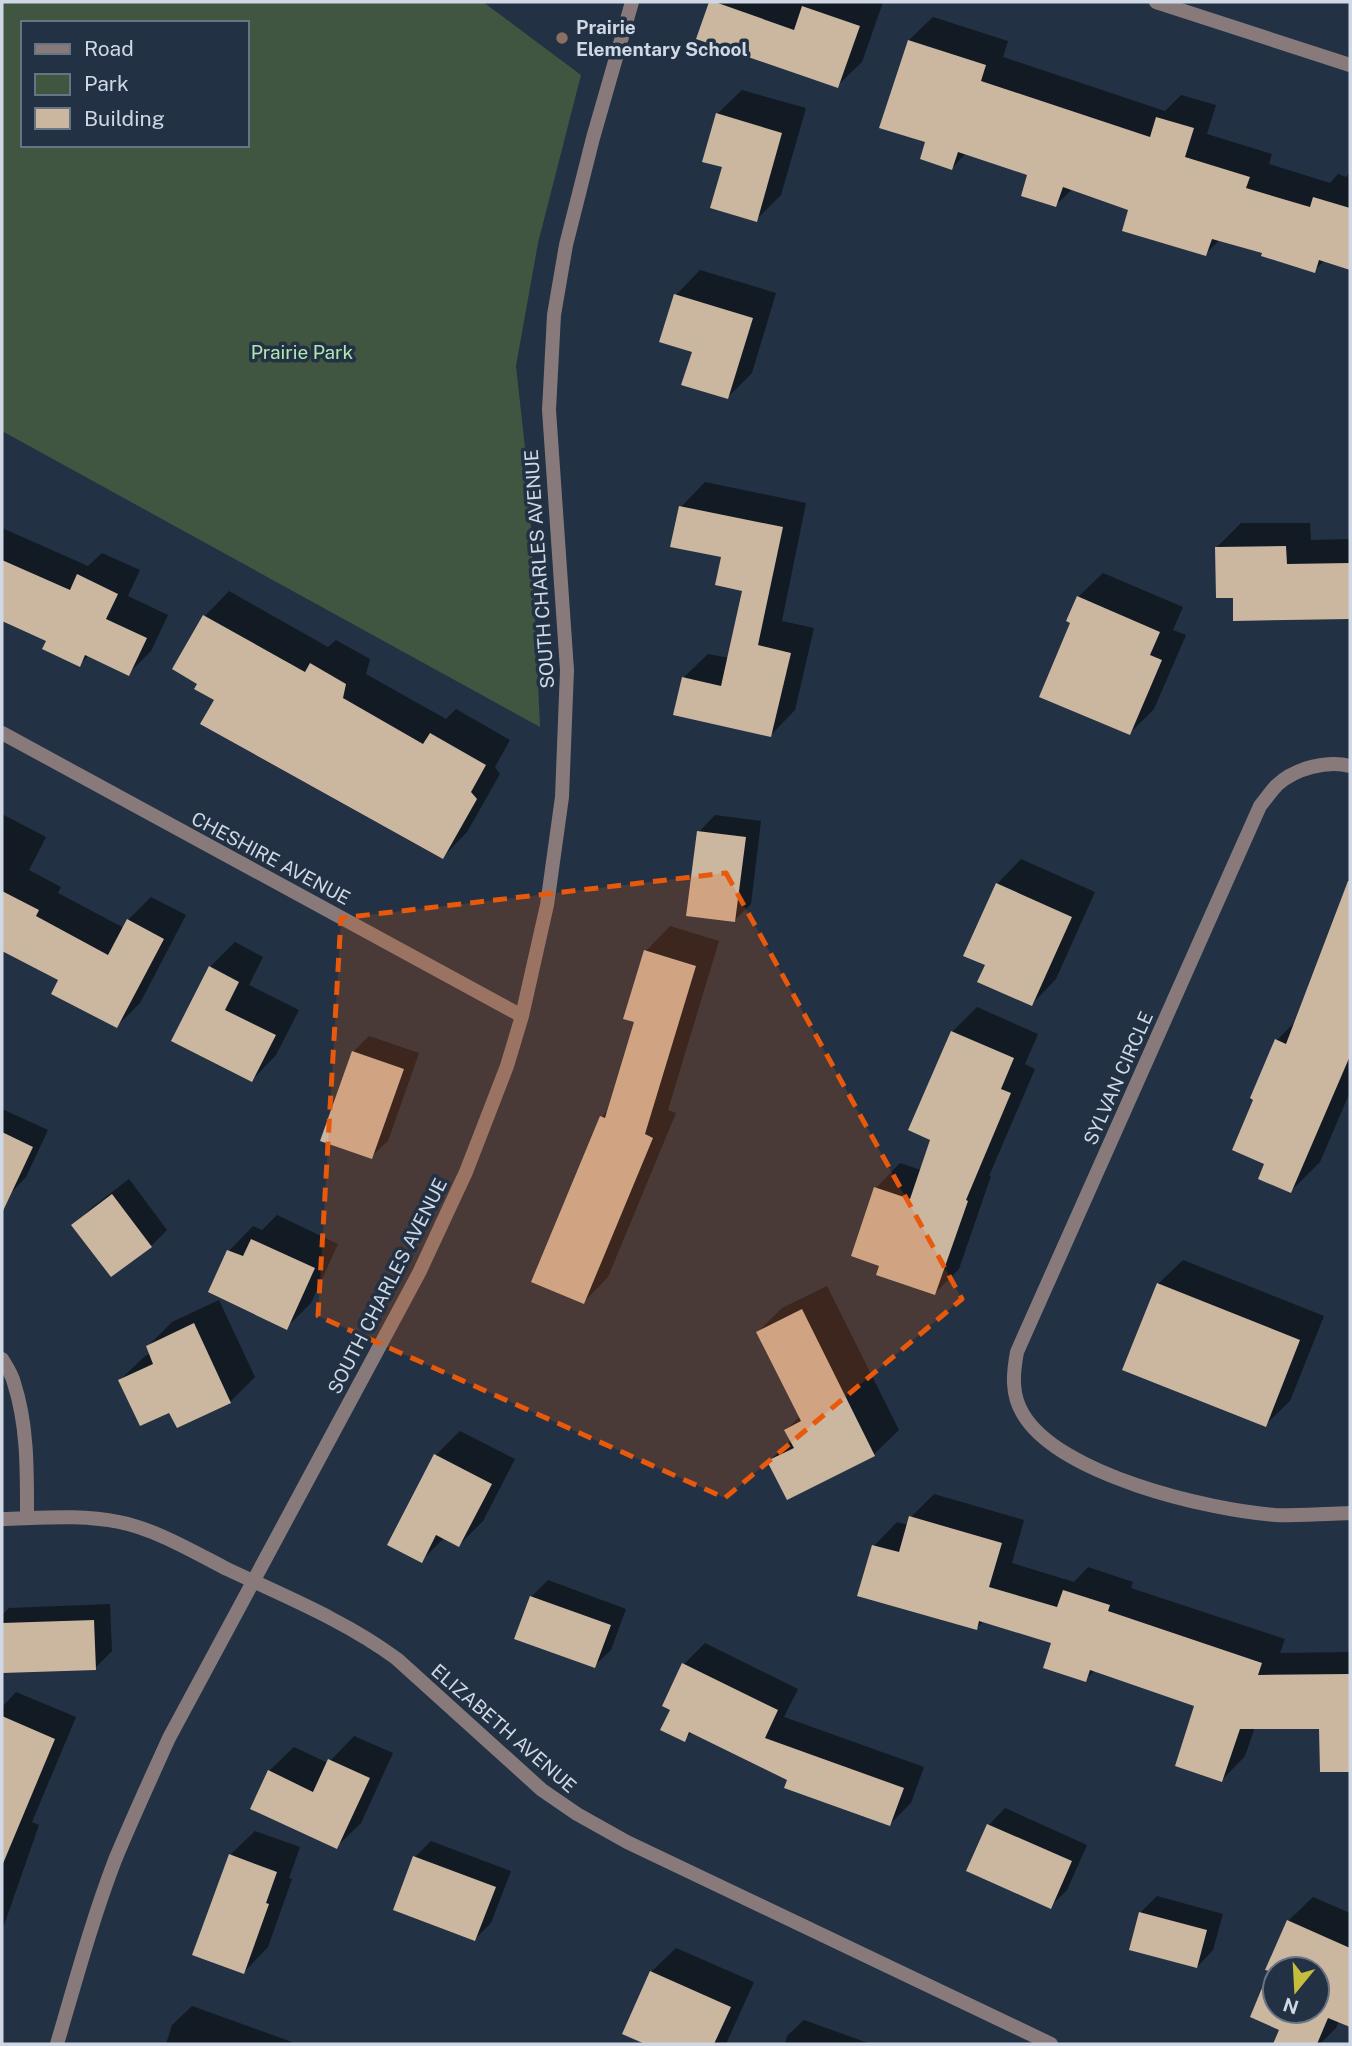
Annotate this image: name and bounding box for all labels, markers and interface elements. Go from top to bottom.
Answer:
place label: Prairie Elementary School [576,16,748,60]
legend [21,21,248,147]
marker: Prairie Elementary School [554,30,570,46]
text: Road [84,36,134,61]
text: Park [84,71,129,96]
text: Building [84,106,165,131]
park label: Prairie Park [251,341,354,363]
street label: SOUTH CHARLES AVENUE [520,449,558,689]
street label: CHESHIRE AVENUE [188,807,354,909]
street label: SYLVAN CIRCLE [1079,1008,1157,1148]
street label: SOUTH CHARLES AVENUE [323,1174,451,1398]
street label: ELIZABETH AVENUE [427,1659,581,1797]
north arrow [1261,1955,1331,2025]
text: N [1280,1993,1301,2019]

